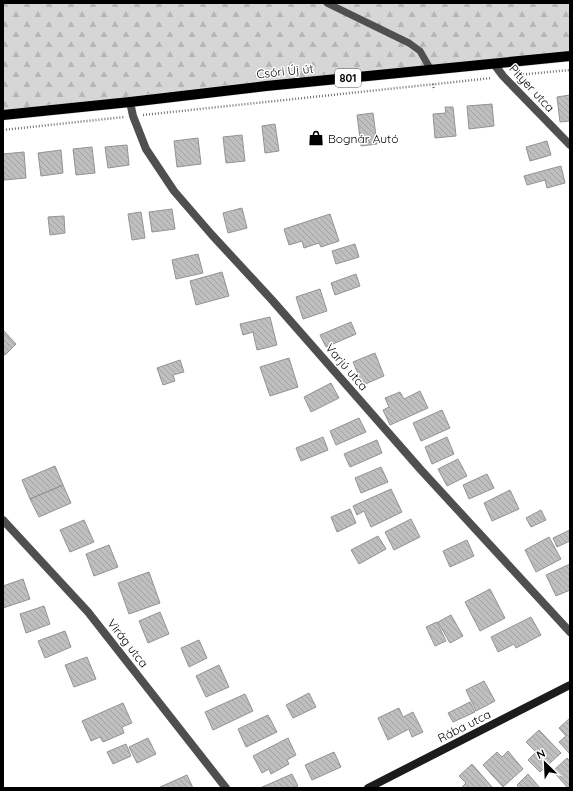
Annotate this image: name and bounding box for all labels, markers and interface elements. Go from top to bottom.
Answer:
street label: Csóri Új út [256,61,314,81]
street label: Pityer utca [506,61,558,115]
road number: 801 [335,69,361,87]
shop icon: Bognár Autó [307,129,325,147]
place label: Bognár Autó [328,131,398,146]
street label: Varjú utca [323,340,371,394]
street label: Virág utca [104,616,152,670]
street label: Rába utca [435,706,493,746]
north arrow [525,743,565,783]
text: N [534,746,547,762]

